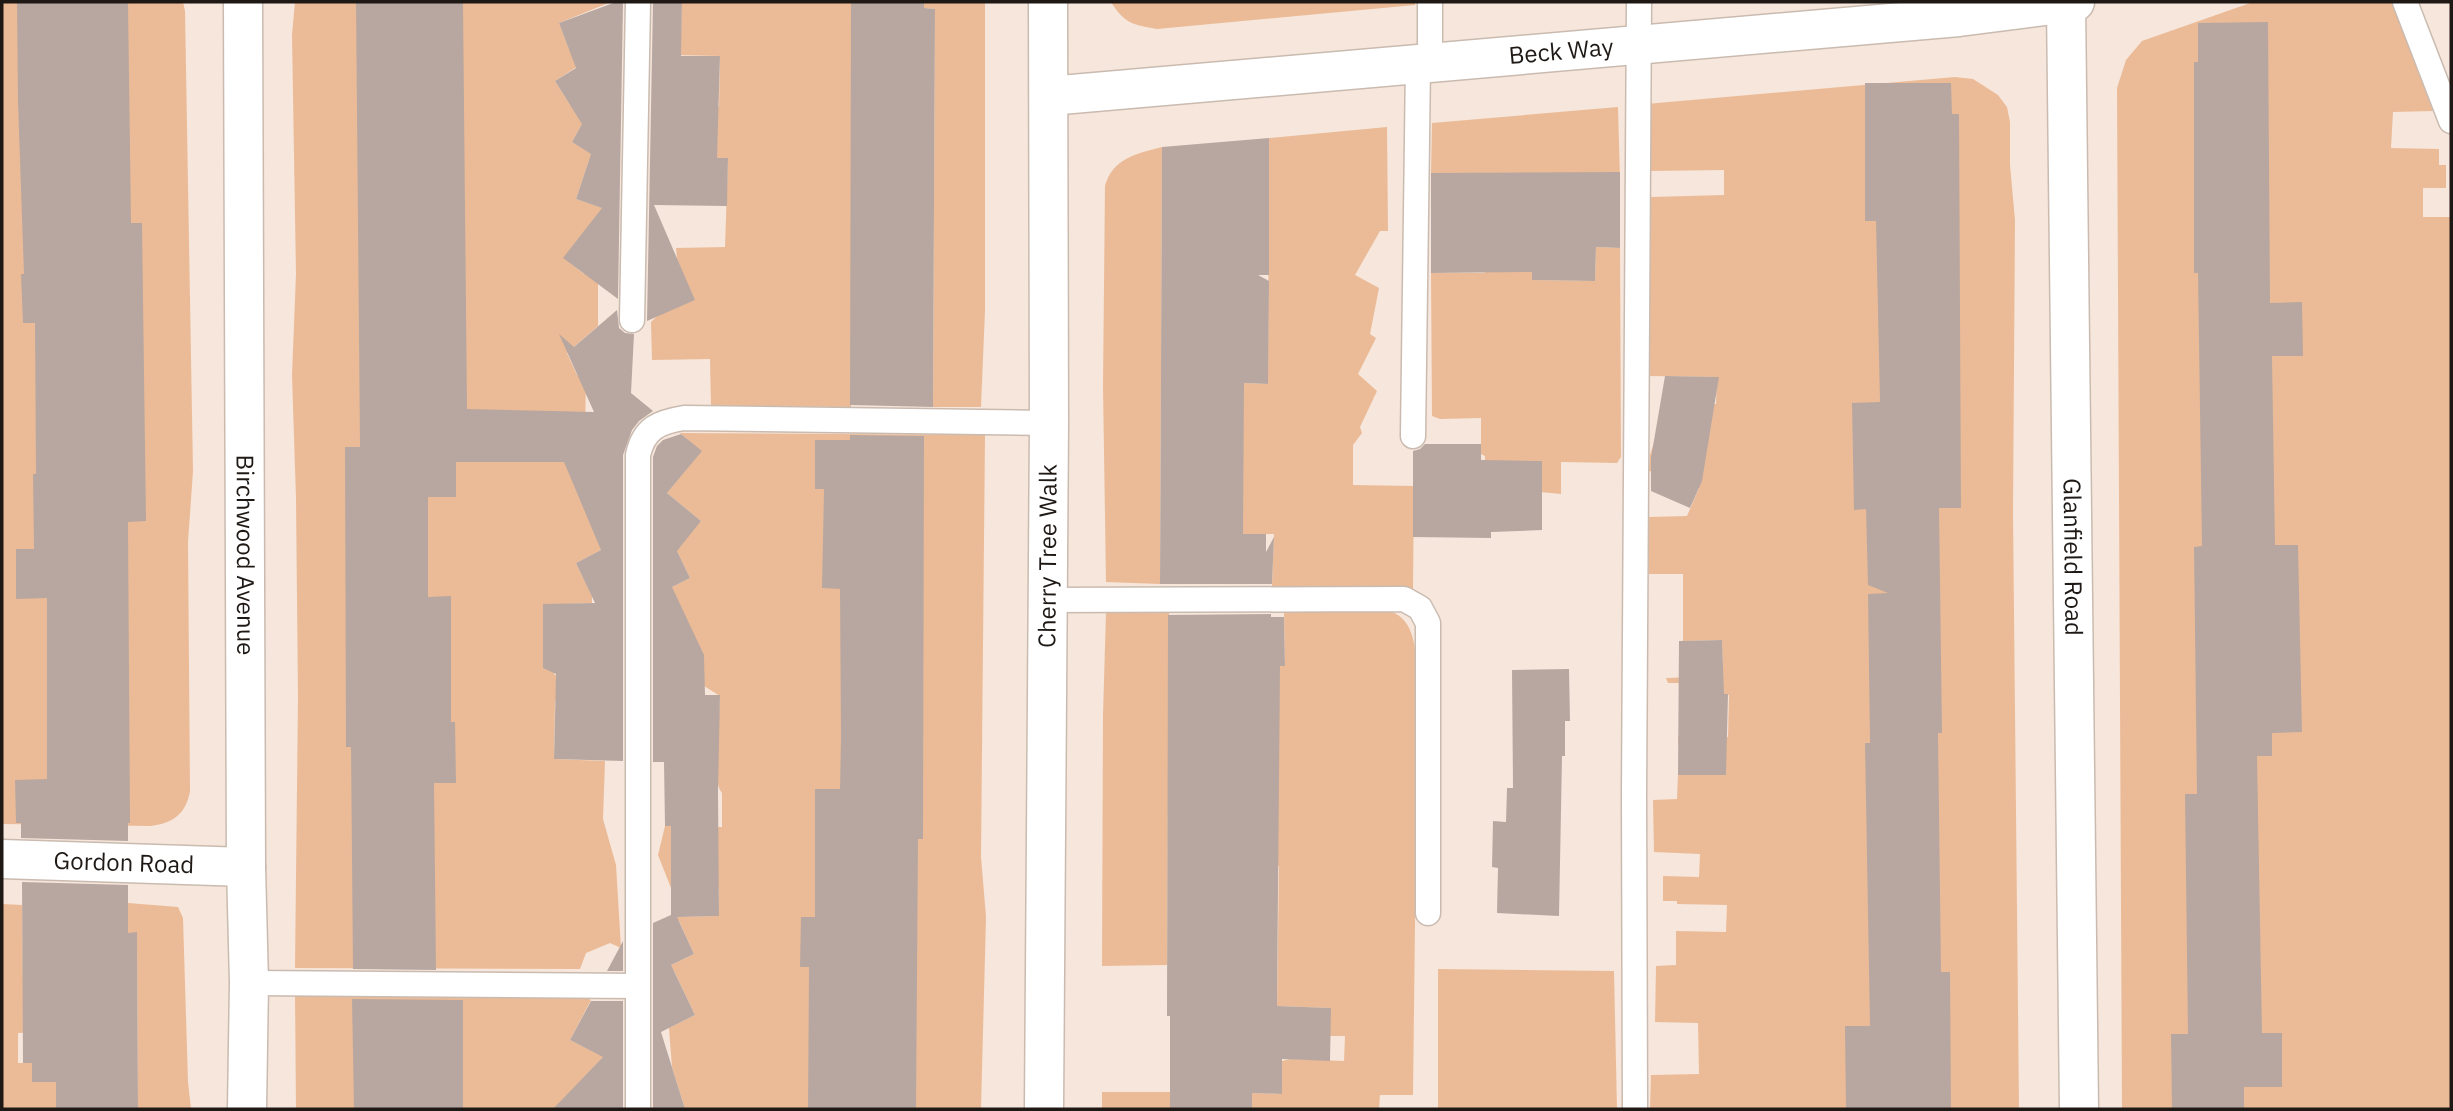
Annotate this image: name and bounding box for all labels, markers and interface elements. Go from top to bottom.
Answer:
street label: Beck Way [1507,30,1615,71]
street label: Birchwood Avenue [230,454,262,656]
street label: Cherry Tree Walk [1030,464,1064,648]
street label: Glanfield Road [2057,478,2090,636]
street label: Gordon Road [53,844,195,880]

